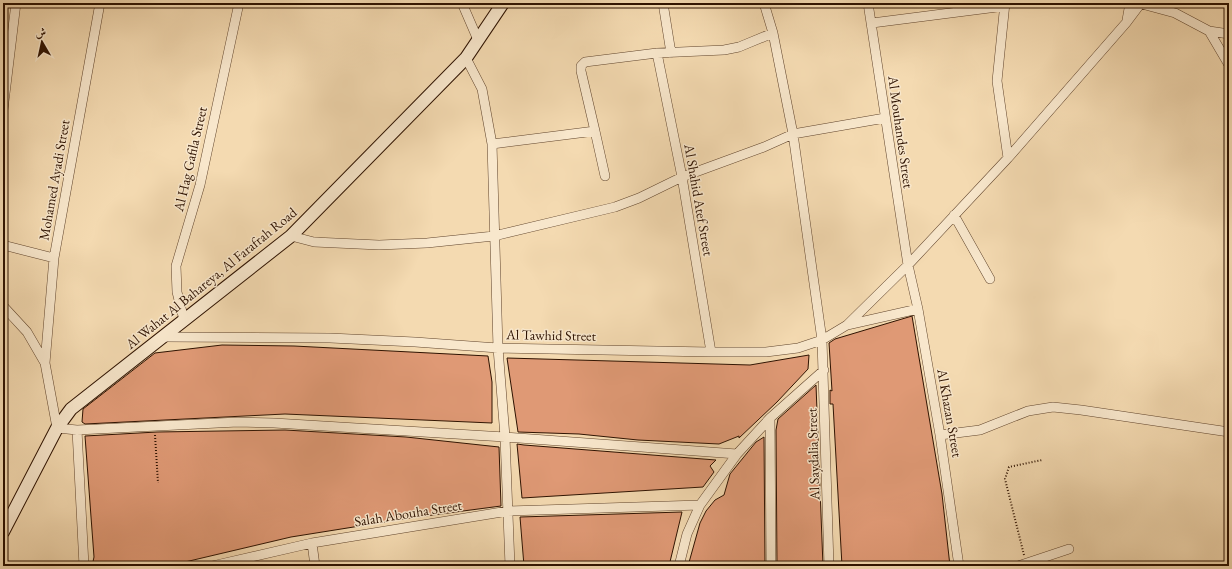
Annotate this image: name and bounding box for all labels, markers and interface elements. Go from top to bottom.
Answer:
north arrow [22,22,62,62]
text: ش [34,24,47,40]
street label: Al Mouhandes Street [884,74,918,190]
street label: Al Hag Gafila Street [169,104,211,214]
street label: Mohamed Ayadi Street [35,118,74,242]
street label: Al Shahid Atef Street [680,142,718,258]
street label: Al Wahat Al Bahareya, Al Farafrah Road [121,203,301,353]
street label: Al Tawhid Street [505,325,597,345]
street label: Al Khazan Street [933,366,967,459]
street label: Al Saydalia Street [802,407,824,501]
street label: Salah Abouha Street [353,496,464,530]

